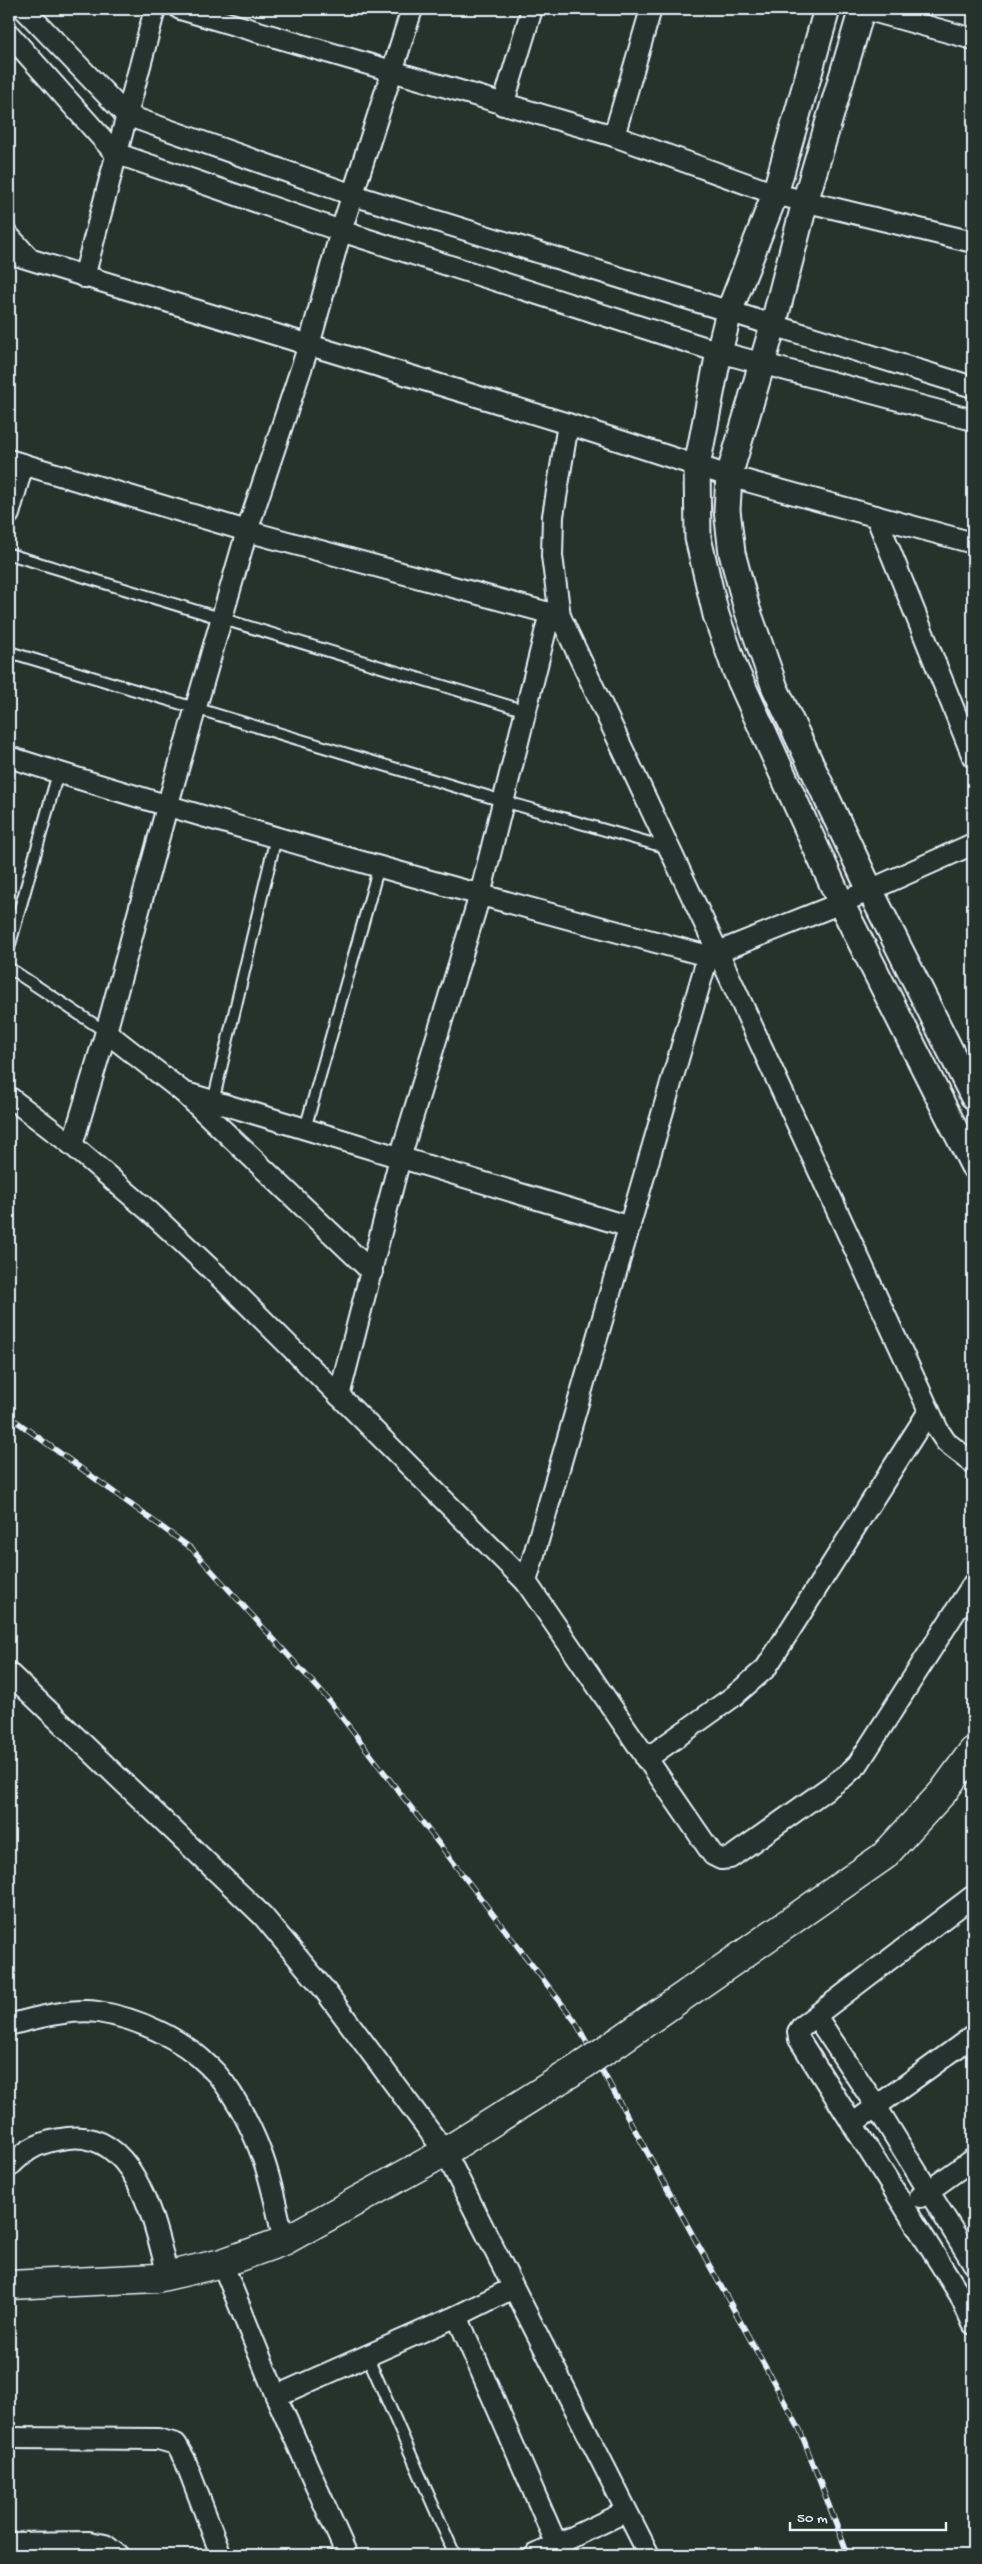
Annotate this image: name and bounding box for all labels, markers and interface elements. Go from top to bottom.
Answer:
scale bar [790,2499,946,2531]
text: 50 m [797,2510,828,2528]

